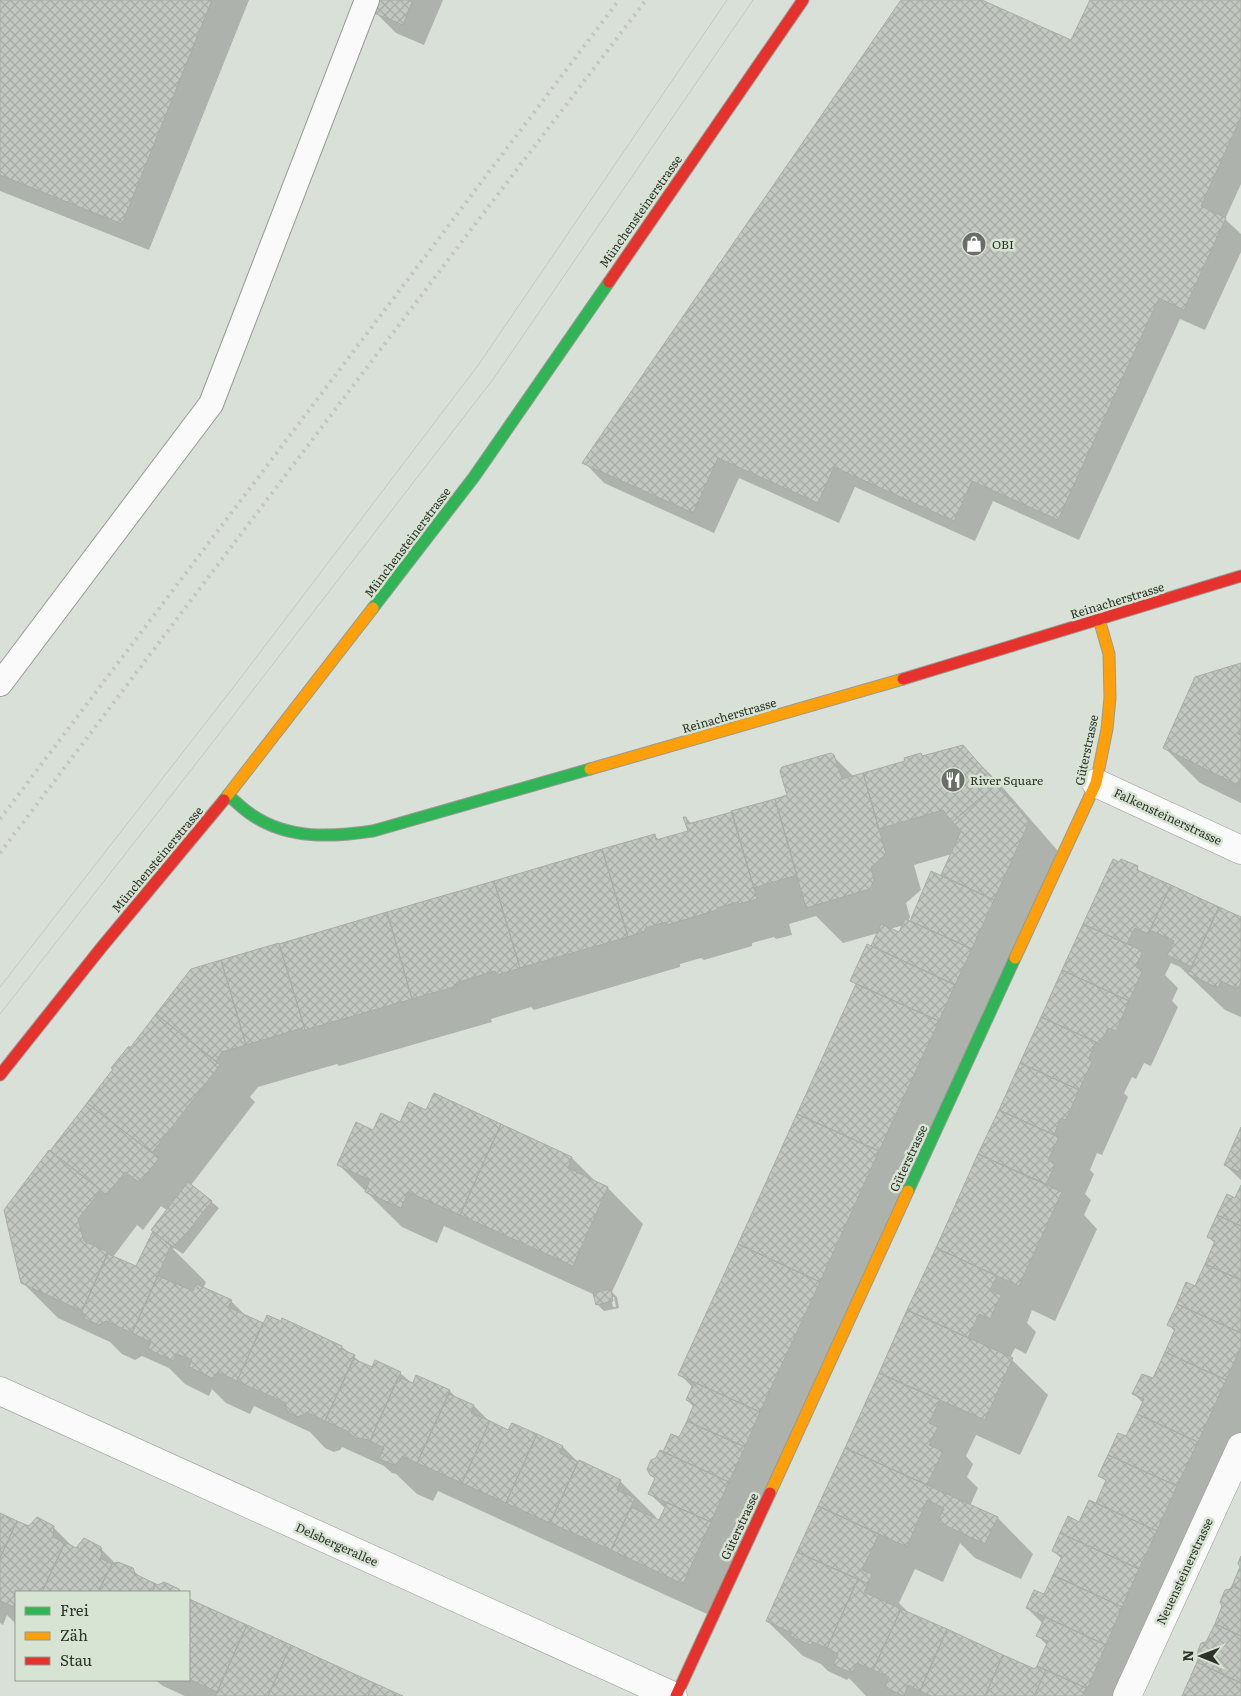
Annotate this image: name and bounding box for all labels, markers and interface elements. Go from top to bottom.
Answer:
street label: Münchensteinerstrasse [594,151,686,271]
shop icon: OBI [961,231,987,257]
place label: OBI [992,235,1014,253]
street label: Münchensteinerstrasse [360,483,454,601]
street label: Reinacherstrasse [1068,577,1166,623]
street label: Reinacherstrasse [680,693,778,737]
street label: Güterstrasse [1070,713,1102,787]
restaurant icon: River Square [940,767,966,793]
place label: River Square [970,771,1043,789]
street label: Falkensteinerstrasse [1111,783,1225,849]
street label: Münchensteinerstrasse [107,802,207,916]
street label: Güterstrasse [885,1122,931,1194]
street label: Güterstrasse [716,1490,762,1562]
street label: Neuensteinerstrasse [1151,1515,1217,1627]
street label: Delsbergerallee [293,1518,381,1570]
legend [15,1591,190,1681]
text: Frei [60,1598,89,1621]
text: Zäh [60,1623,88,1646]
north arrow [1176,1631,1226,1681]
text: Stau [60,1648,92,1671]
text: N [1177,1649,1197,1662]

